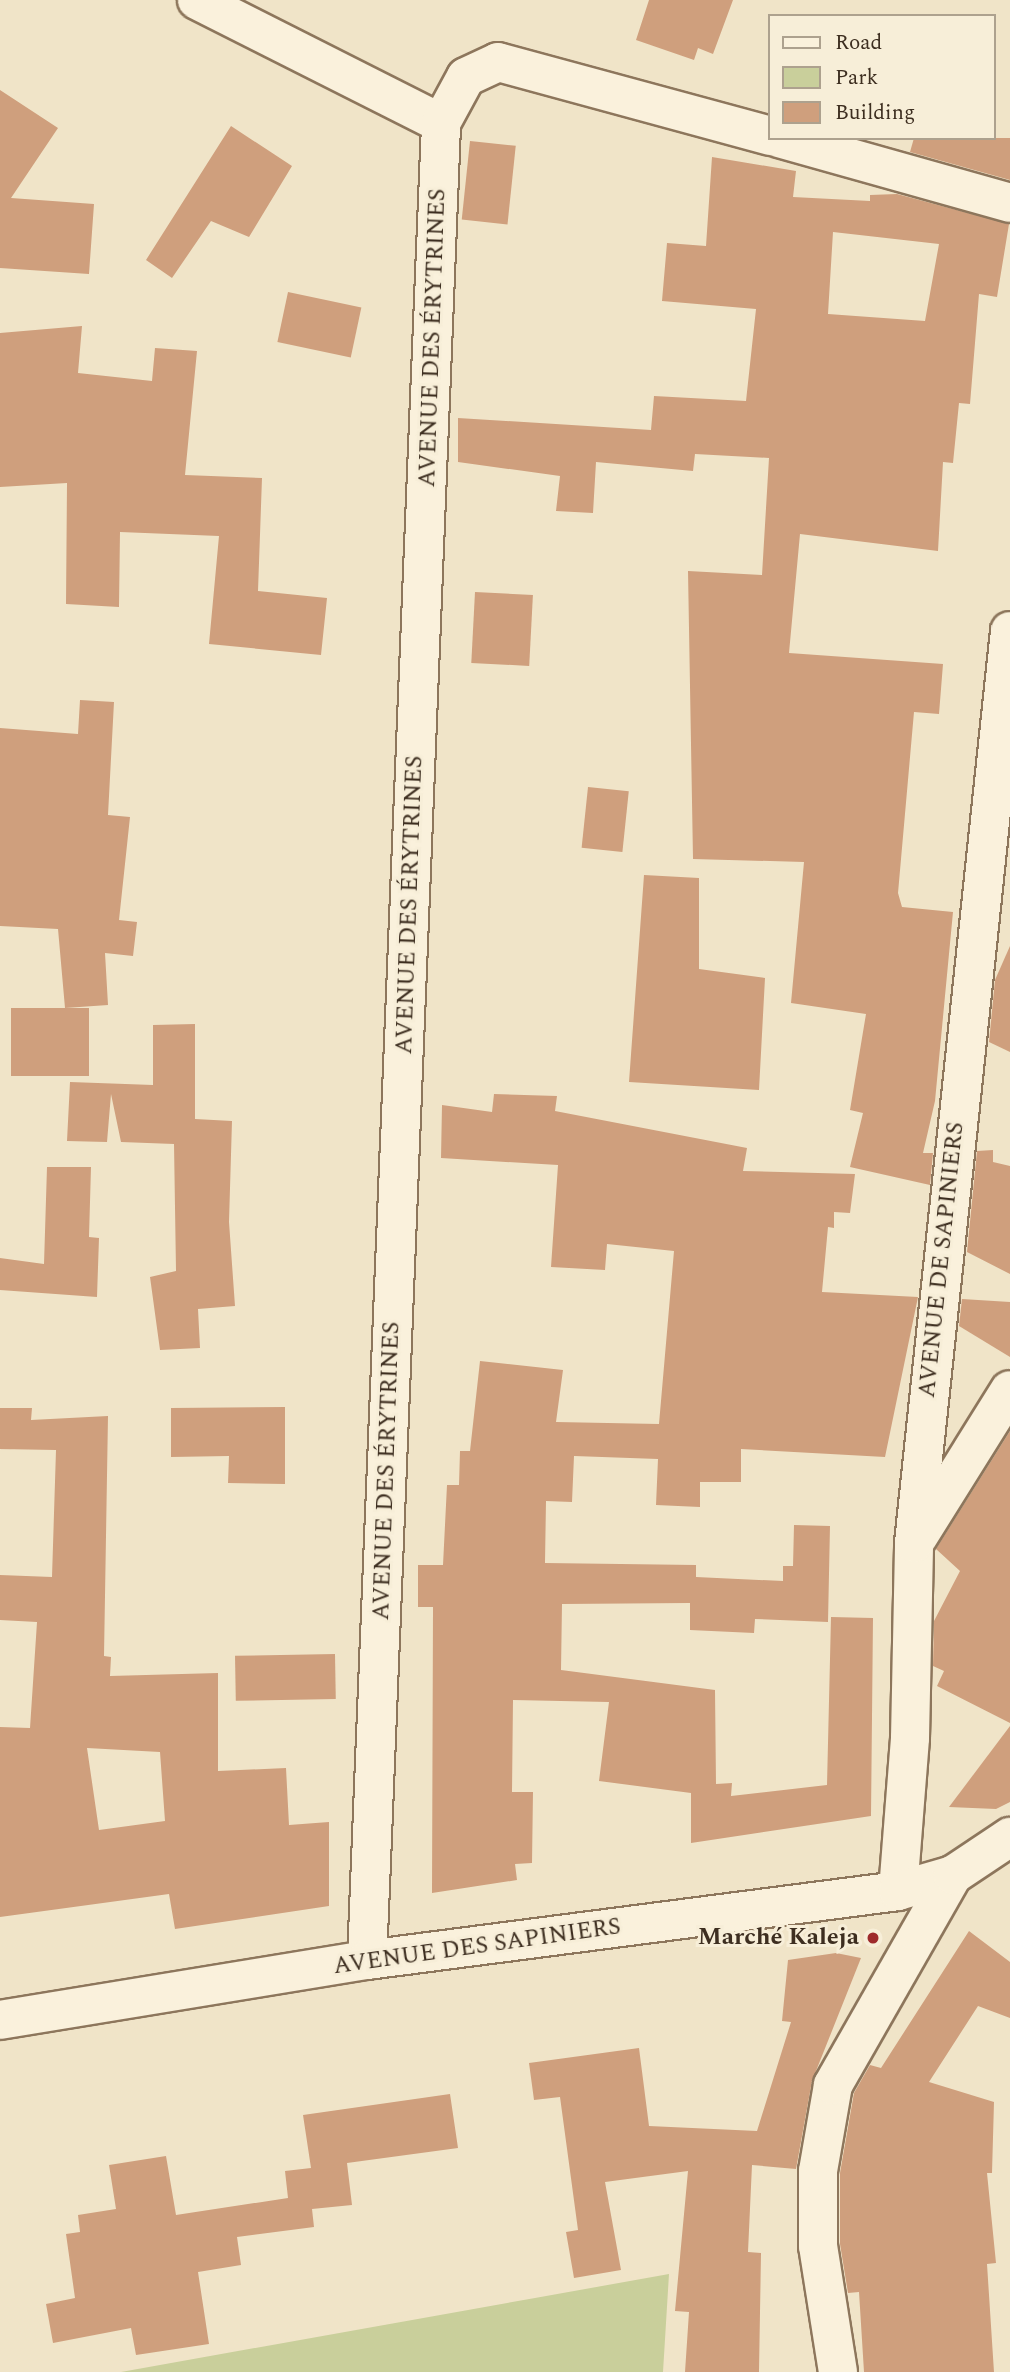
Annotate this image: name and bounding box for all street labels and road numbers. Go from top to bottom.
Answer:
street label: AVENUE DES ÉRYTRINES [413,188,453,488]
street label: AVENUE DES ÉRYTRINES [390,755,430,1055]
street label: AVENUE DE SAPINIERS [913,1121,971,1399]
street label: AVENUE DES ÉRYTRINES [367,1321,407,1621]
street label: AVENUE DES SAPINIERS [331,1913,623,1981]

